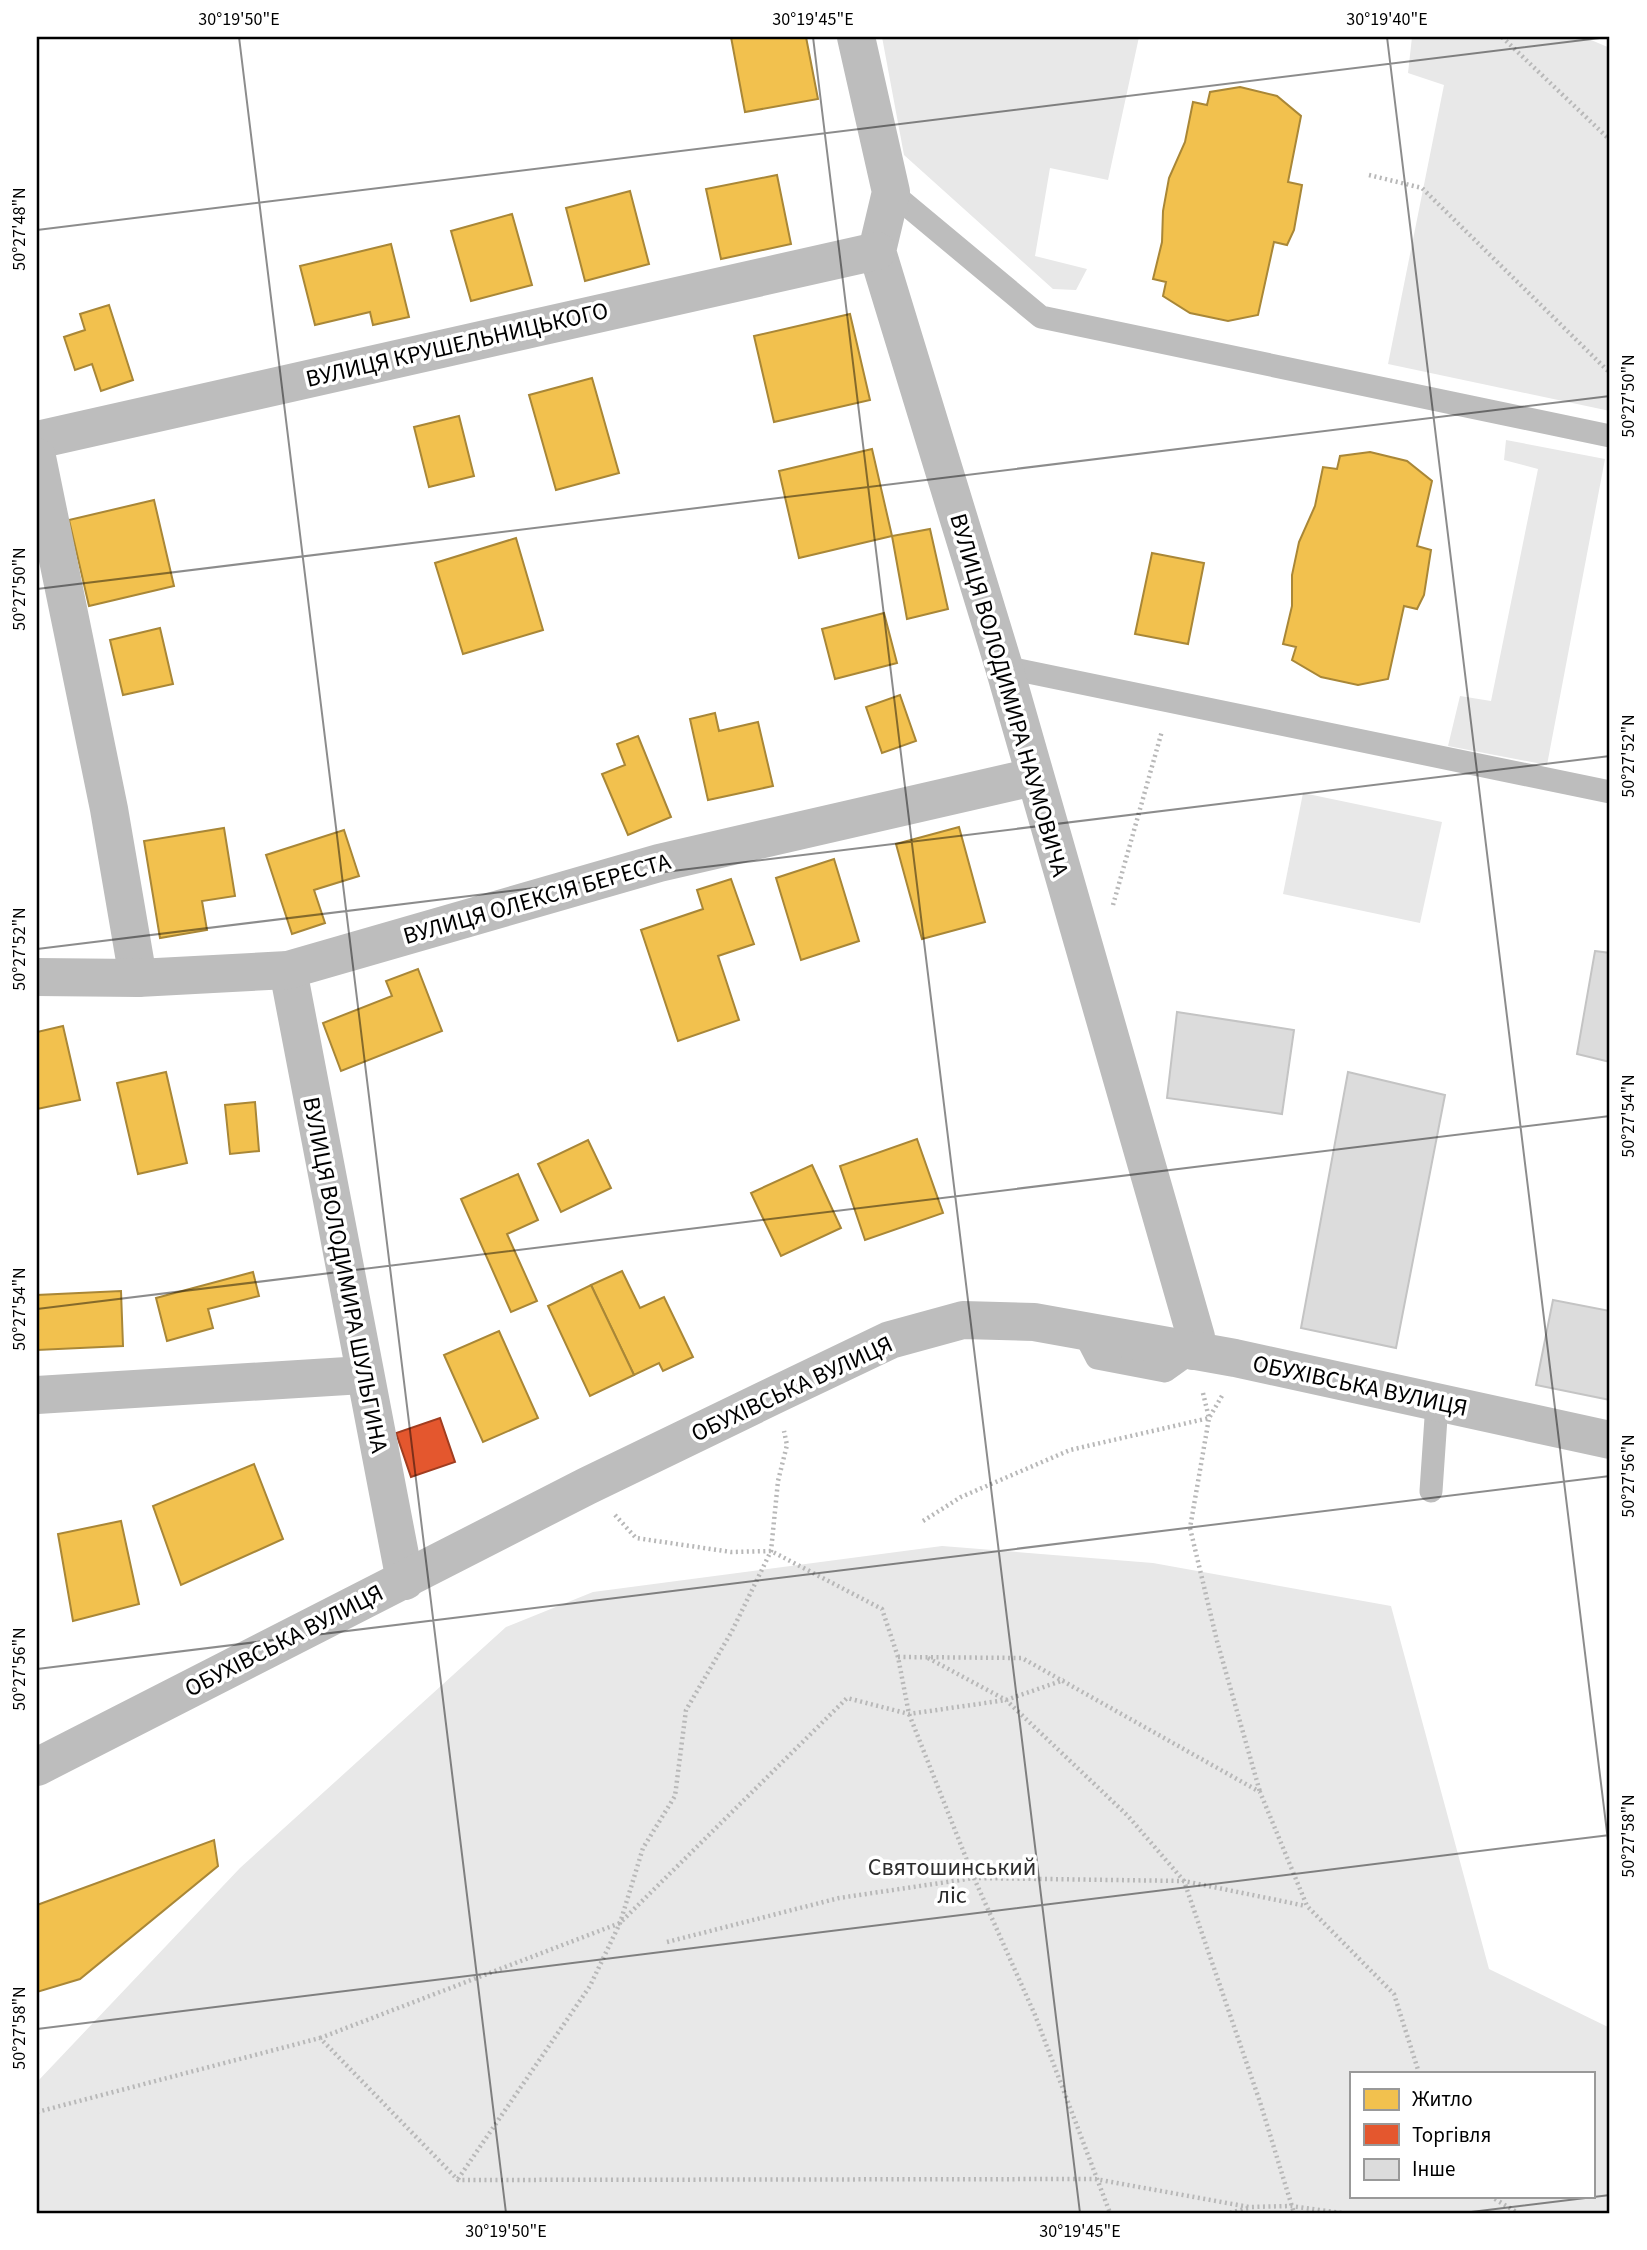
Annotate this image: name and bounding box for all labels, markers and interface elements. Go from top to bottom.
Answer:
text: 30°19'50"E [198,7,280,32]
text: 30°19'45"E [772,7,854,32]
text: 30°19'40"E [1346,7,1428,32]
text: 50°27'48"N [7,187,32,271]
street label: ВУЛИЦЯ КРУШЕЛЬНИЦЬКОГО [302,293,612,397]
text: 50°27'50"N [1616,354,1641,438]
street label: ВУЛИЦЯ ВОЛОДИМИРА НАУМОВИЧА [940,509,1078,881]
text: 50°27'50"N [7,547,32,631]
text: 50°27'52"N [1616,714,1641,798]
street label: ВУЛИЦЯ ОЛЕКСІЯ БЕРЕСТА [399,844,675,954]
text: 50°27'52"N [7,907,32,991]
text: 50°27'54"N [1616,1074,1641,1158]
street label: ВУЛИЦЯ ВОЛОДИМИРА ШУЛЬГИНА [293,1094,397,1456]
text: 50°27'54"N [7,1267,32,1351]
street label: ОБУХІВСЬКА ВУЛИЦЯ [685,1327,899,1451]
street label: ОБУХІВСЬКА ВУЛИЦЯ [1249,1346,1471,1426]
text: 50°27'56"N [1616,1434,1641,1518]
street label: ОБУХІВСЬКА ВУЛИЦЯ [179,1576,389,1706]
text: 50°27'56"N [7,1627,32,1711]
text: 50°27'58"N [1616,1794,1641,1878]
park label: Святошинський ліс [868,1850,1036,1913]
text: 50°27'58"N [7,1986,32,2070]
legend [1350,2072,1594,2198]
text: Житло [1412,2084,1473,2114]
text: Торгівля [1412,2120,1491,2150]
text: Інше [1412,2154,1455,2184]
text: 30°19'50"E [465,2219,547,2244]
text: 30°19'45"E [1039,2219,1121,2244]

